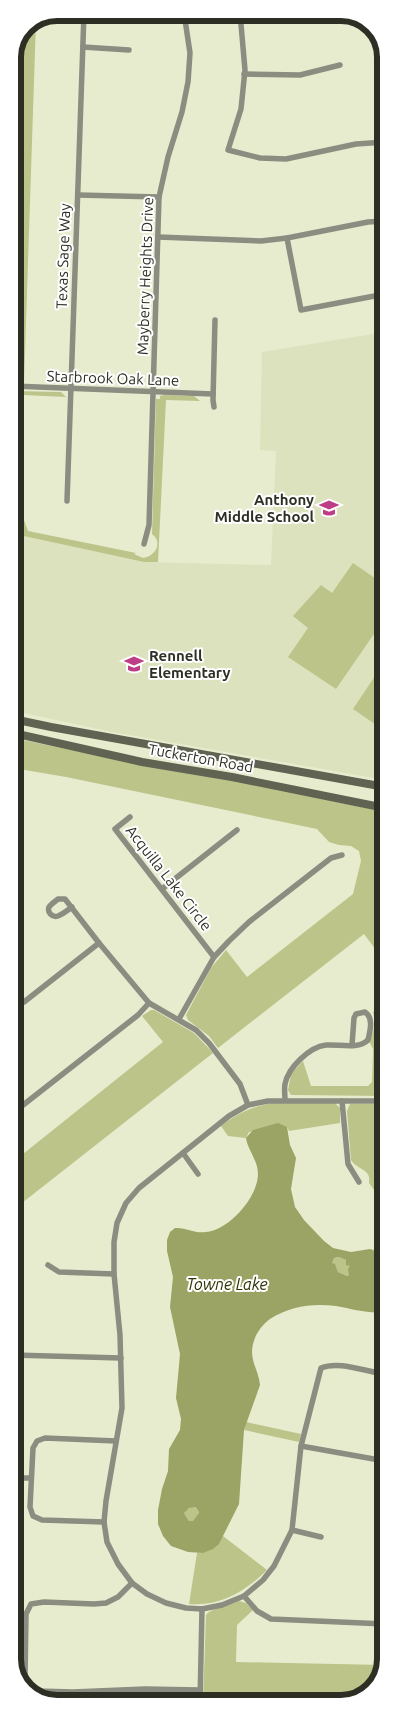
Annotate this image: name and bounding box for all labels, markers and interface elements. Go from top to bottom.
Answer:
street label: Mayberry Heights Drive [134,197,156,355]
street label: Texas Sage Way [53,203,73,309]
street label: Starbrook Oak Lane [46,367,180,389]
place label: Anthony Middle School [215,491,314,525]
school or university icon: Anthony Middle School [318,497,340,519]
place label: Rennell Elementary [149,647,230,681]
school or university icon: Rennell Elementary [123,653,145,675]
street label: Tuckerton Road [147,740,255,776]
street label: Acquilla Lake Circle [123,822,215,934]
water label: Towne Lake [186,1275,268,1293]

